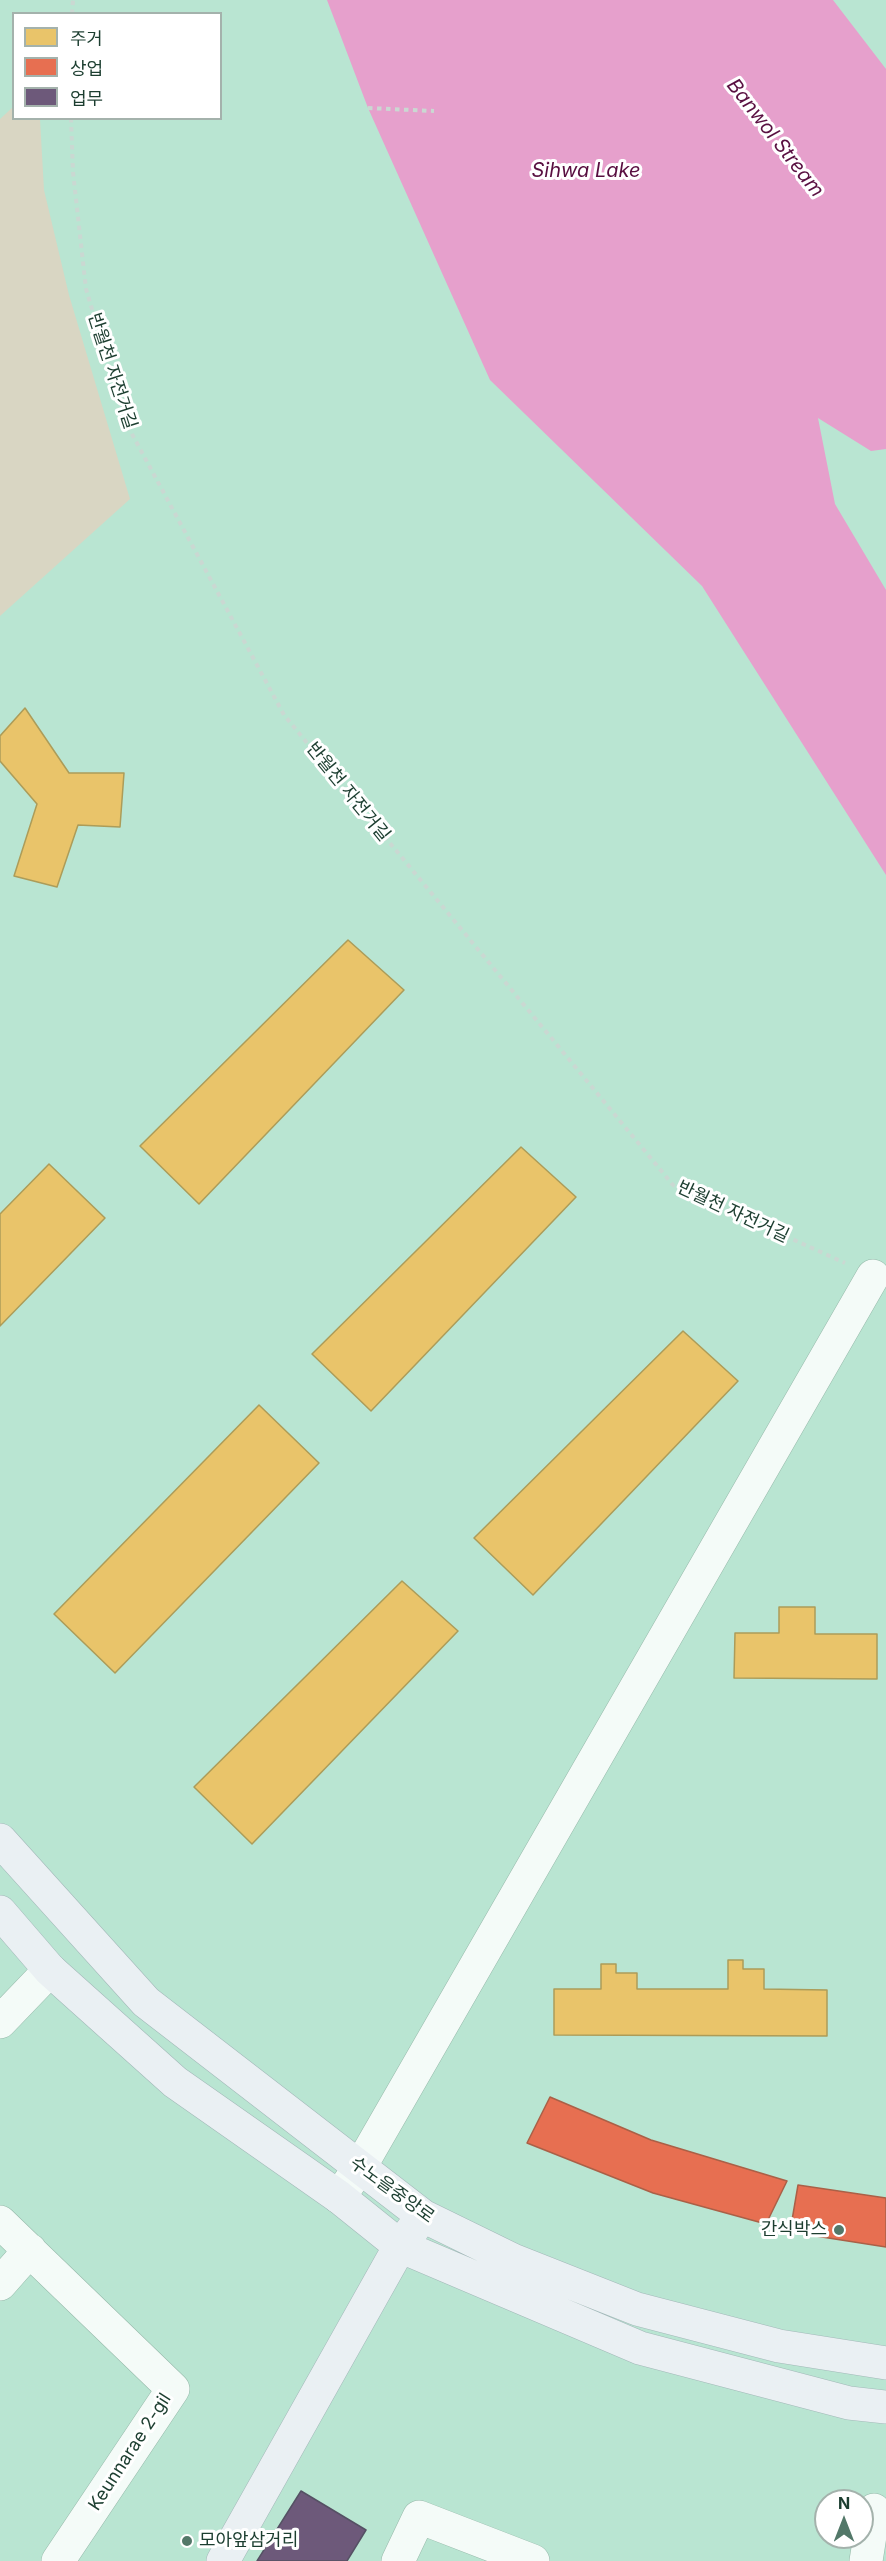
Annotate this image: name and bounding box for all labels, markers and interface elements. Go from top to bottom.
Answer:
legend [12,12,222,120]
text: 주거 [70,28,103,49]
text: 상업 [70,58,103,79]
water label: Banwol Stream [721,74,829,202]
text: 업무 [70,88,103,109]
water label: Sihwa Lake [531,159,641,183]
street label: 반월천 자전거길 [83,310,141,432]
street label: 반월천 자전거길 [302,738,394,846]
street label: 반월천 자전거길 [674,1177,792,1247]
street label: 수노을중앙로 [345,2152,439,2228]
place label: 간식박스 [761,2219,827,2241]
marker: 간식박스 [832,2223,846,2237]
street label: Keunnarae 2-gil [84,2389,176,2515]
north arrow [814,2489,874,2549]
text: N [838,2493,850,2513]
place label: 모아앞삼거리 [199,2530,298,2552]
marker: 모아앞삼거리 [180,2534,194,2548]

